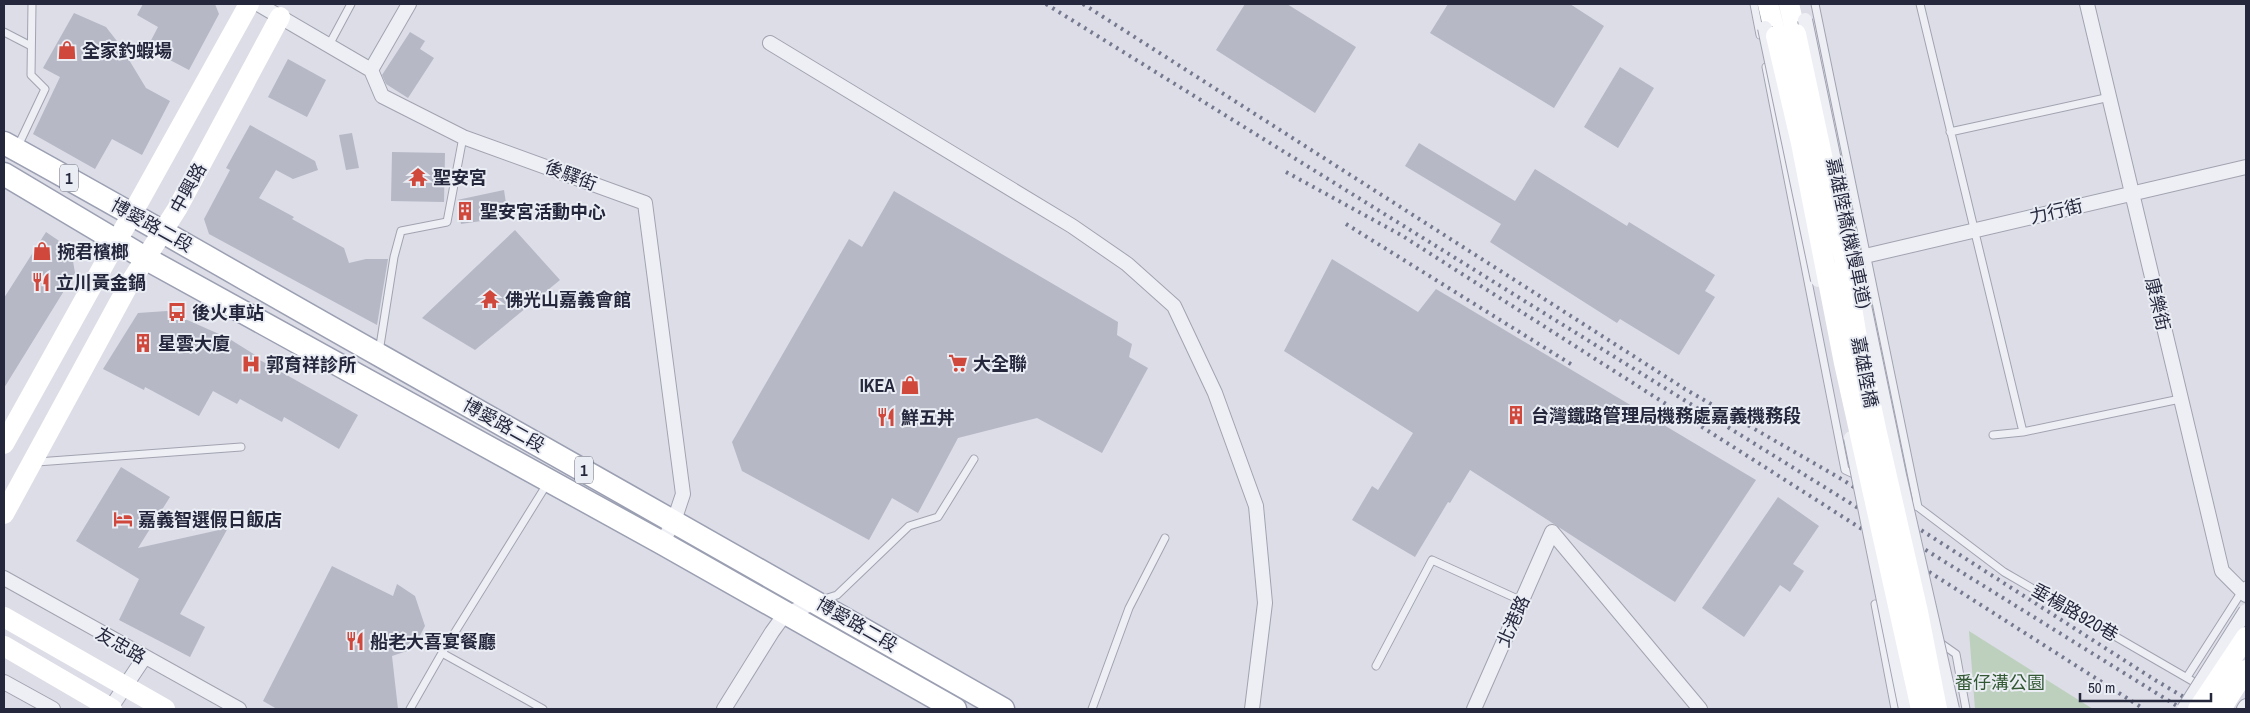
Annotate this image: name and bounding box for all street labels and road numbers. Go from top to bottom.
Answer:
street label: 後驛街 [541,154,601,196]
street label: 嘉雄陸橋(機慢車道) [1821,155,1877,311]
street label: 中興路 [164,158,212,218]
road number: 1 [60,164,78,192]
street label: 博愛路二段 [107,192,197,258]
street label: 力行街 [2027,193,2085,229]
street label: 康樂街 [2140,275,2176,333]
street label: 嘉雄陸橋 [1846,334,1884,410]
street label: 博愛路二段 [459,392,549,458]
road number: 1 [575,456,593,484]
street label: 垂楊路920巷 [2027,577,2123,647]
street label: 博愛路二段 [812,591,902,657]
street label: 北港路 [1491,591,1535,651]
street label: 友忠路 [91,621,151,669]

